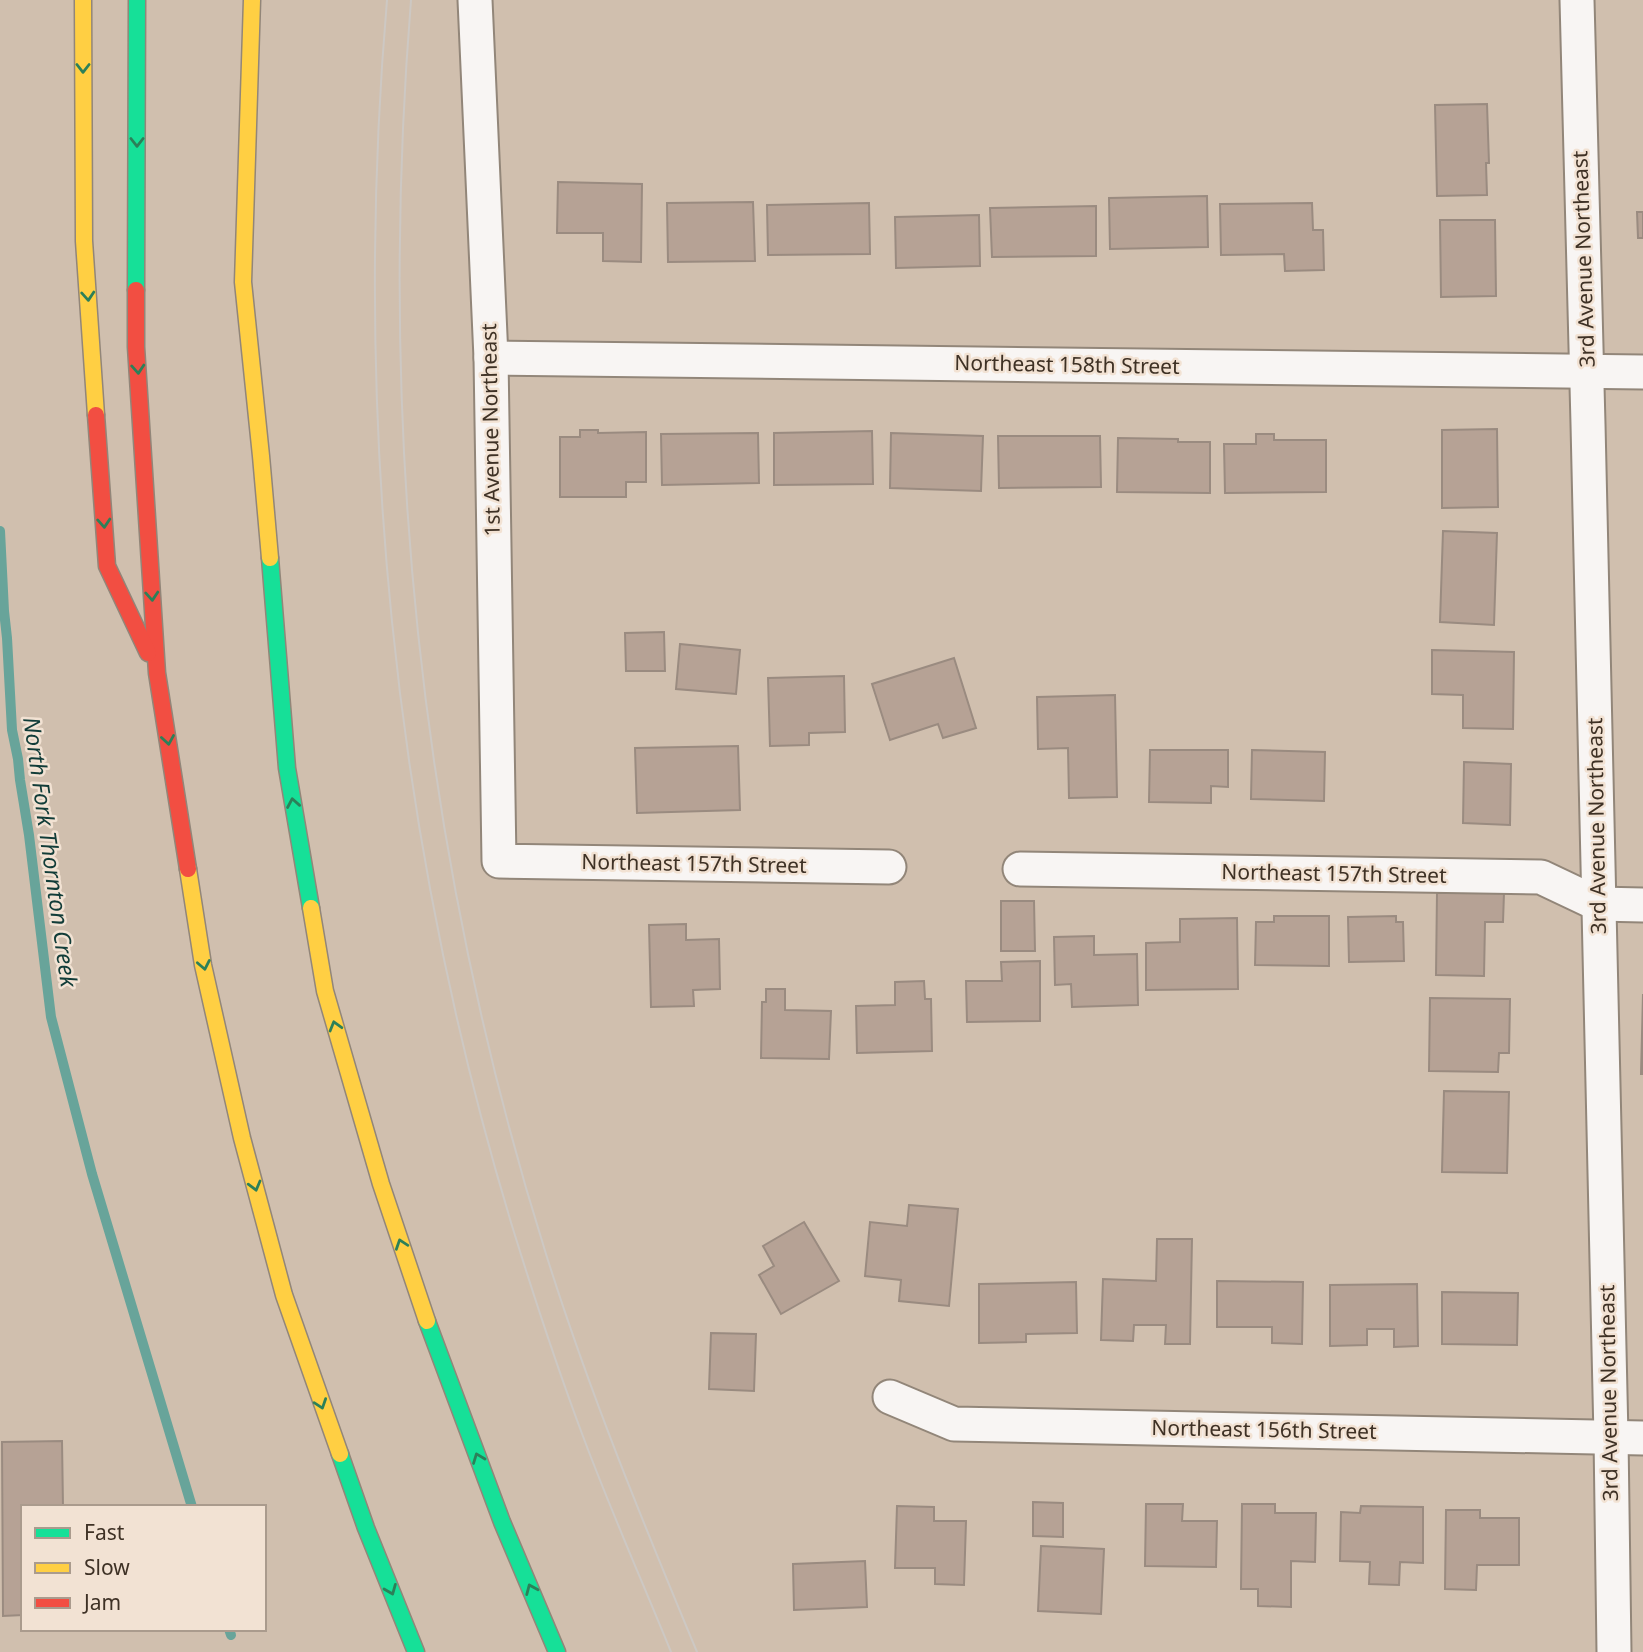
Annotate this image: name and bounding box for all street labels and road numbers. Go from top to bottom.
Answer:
street label: 3rd Avenue Northeast [1565,150,1601,368]
street label: 1st Avenue Northeast [474,323,506,537]
street label: Northeast 158th Street [954,348,1180,380]
street label: 3rd Avenue Northeast [1580,717,1612,935]
street label: Northeast 157th Street [581,847,807,879]
street label: Northeast 157th Street [1221,857,1447,889]
street label: 3rd Avenue Northeast [1592,1284,1624,1502]
street label: Northeast 156th Street [1151,1413,1377,1445]

